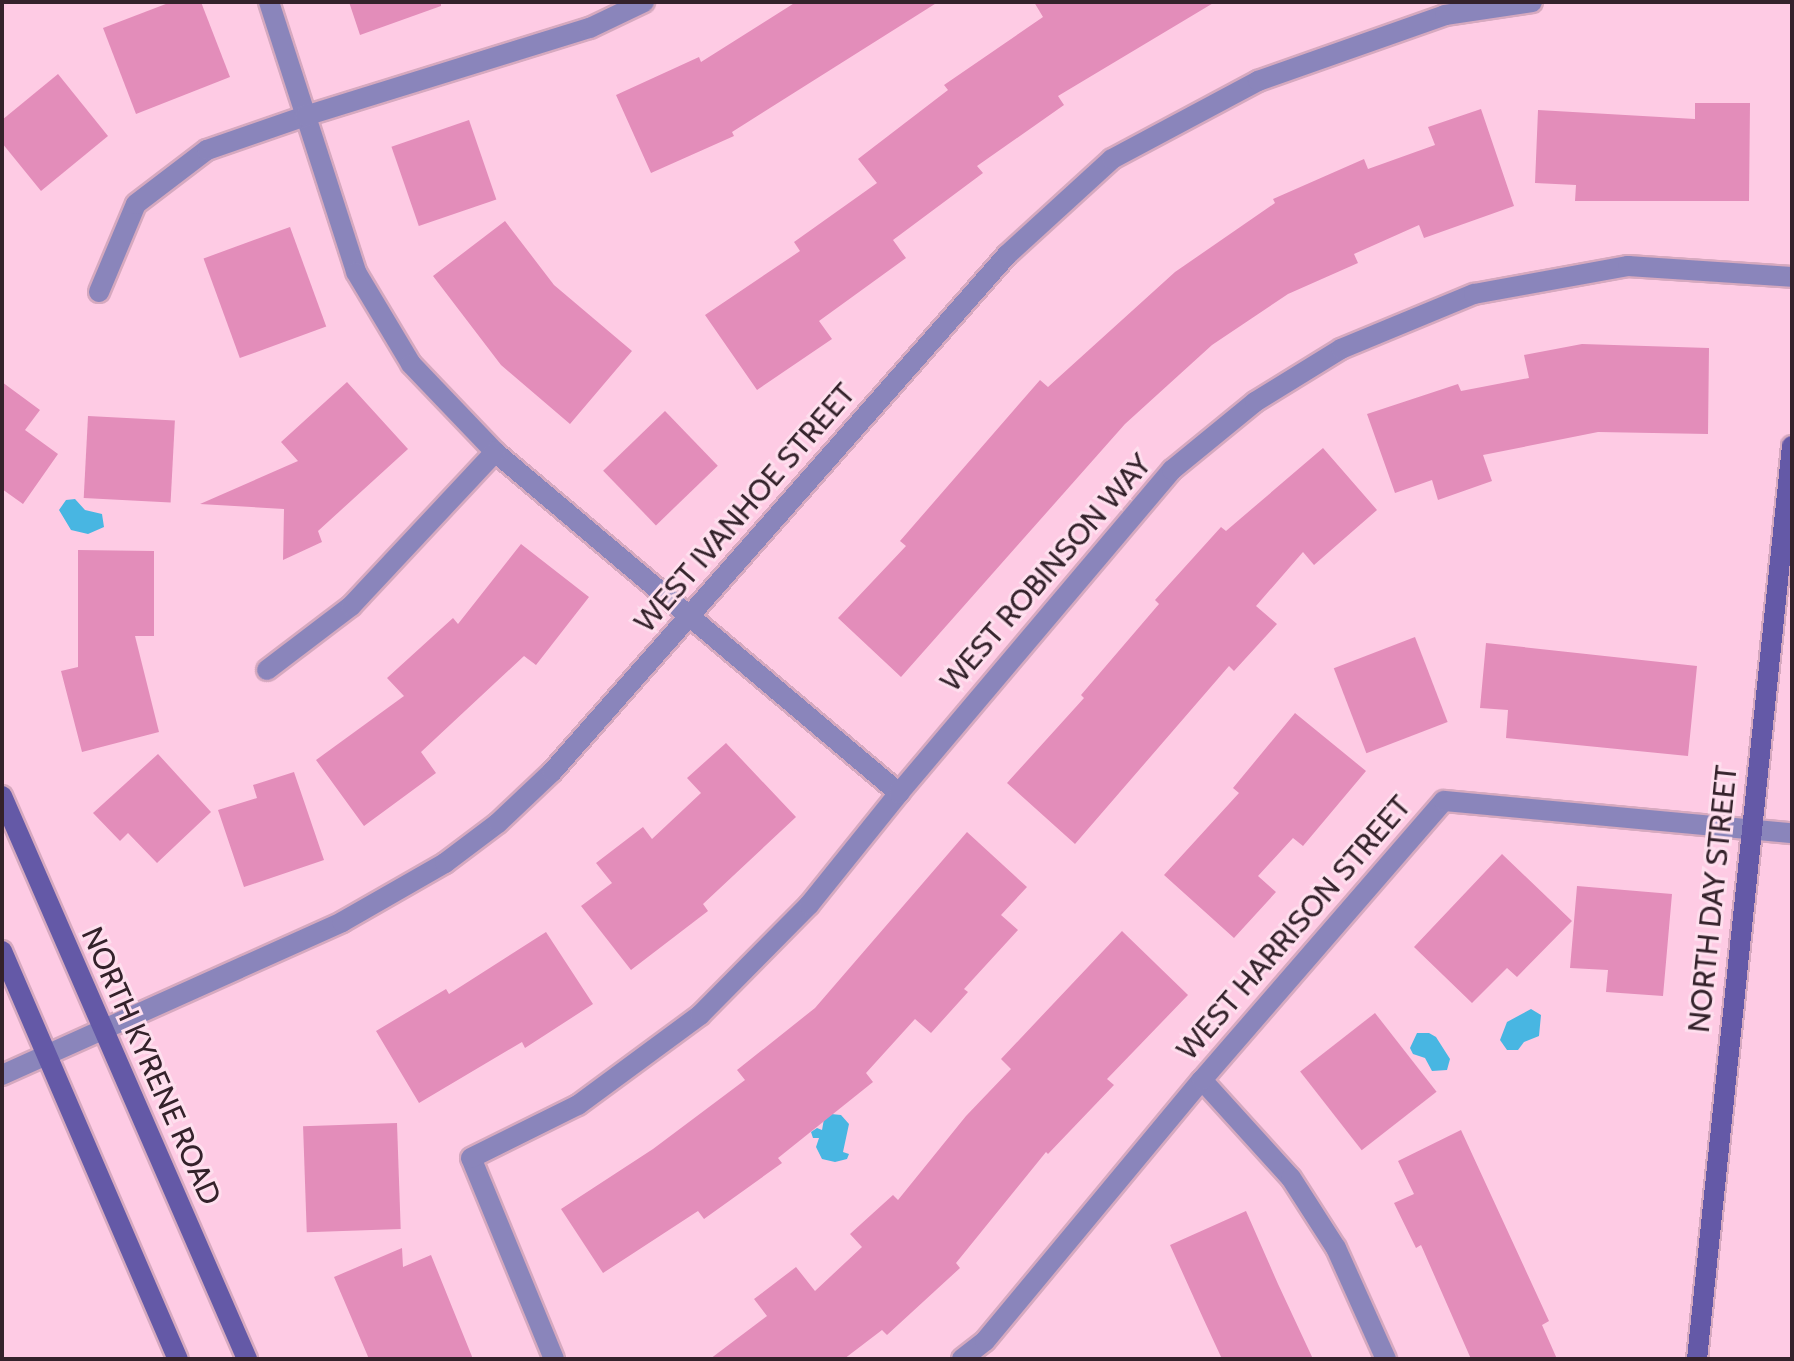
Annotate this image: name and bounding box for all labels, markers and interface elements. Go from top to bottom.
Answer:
street label: WEST IVANHOE STREET [627,376,863,640]
street label: WEST ROBINSON WAY [933,447,1159,699]
street label: NORTH DAY STREET [1681,764,1745,1034]
street label: WEST HARRISON STREET [1170,789,1418,1067]
street label: NORTH KYRENE ROAD [74,922,228,1210]

